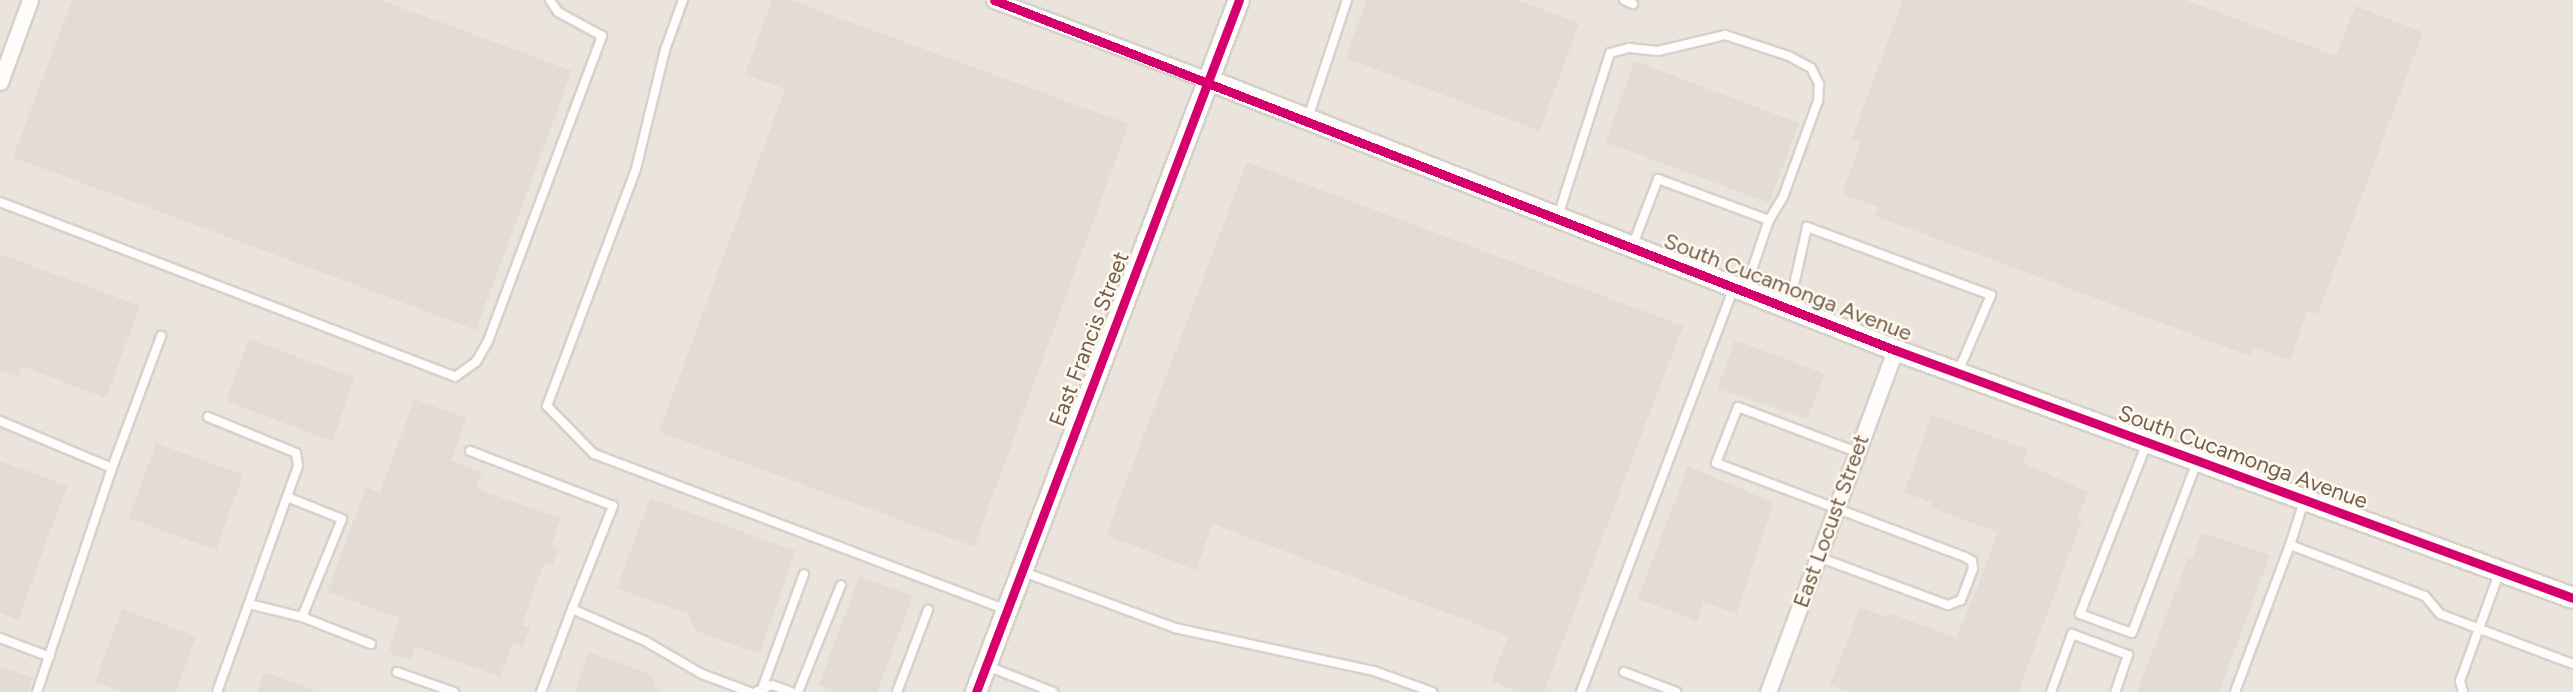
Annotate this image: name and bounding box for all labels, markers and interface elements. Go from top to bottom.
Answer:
street label: South Cucamonga Avenue [1660,227,1916,347]
street label: East Francis Street [1043,248,1135,430]
street label: South Cucamonga Avenue [2115,400,2371,514]
street label: East Locust Street [1787,431,1875,611]

